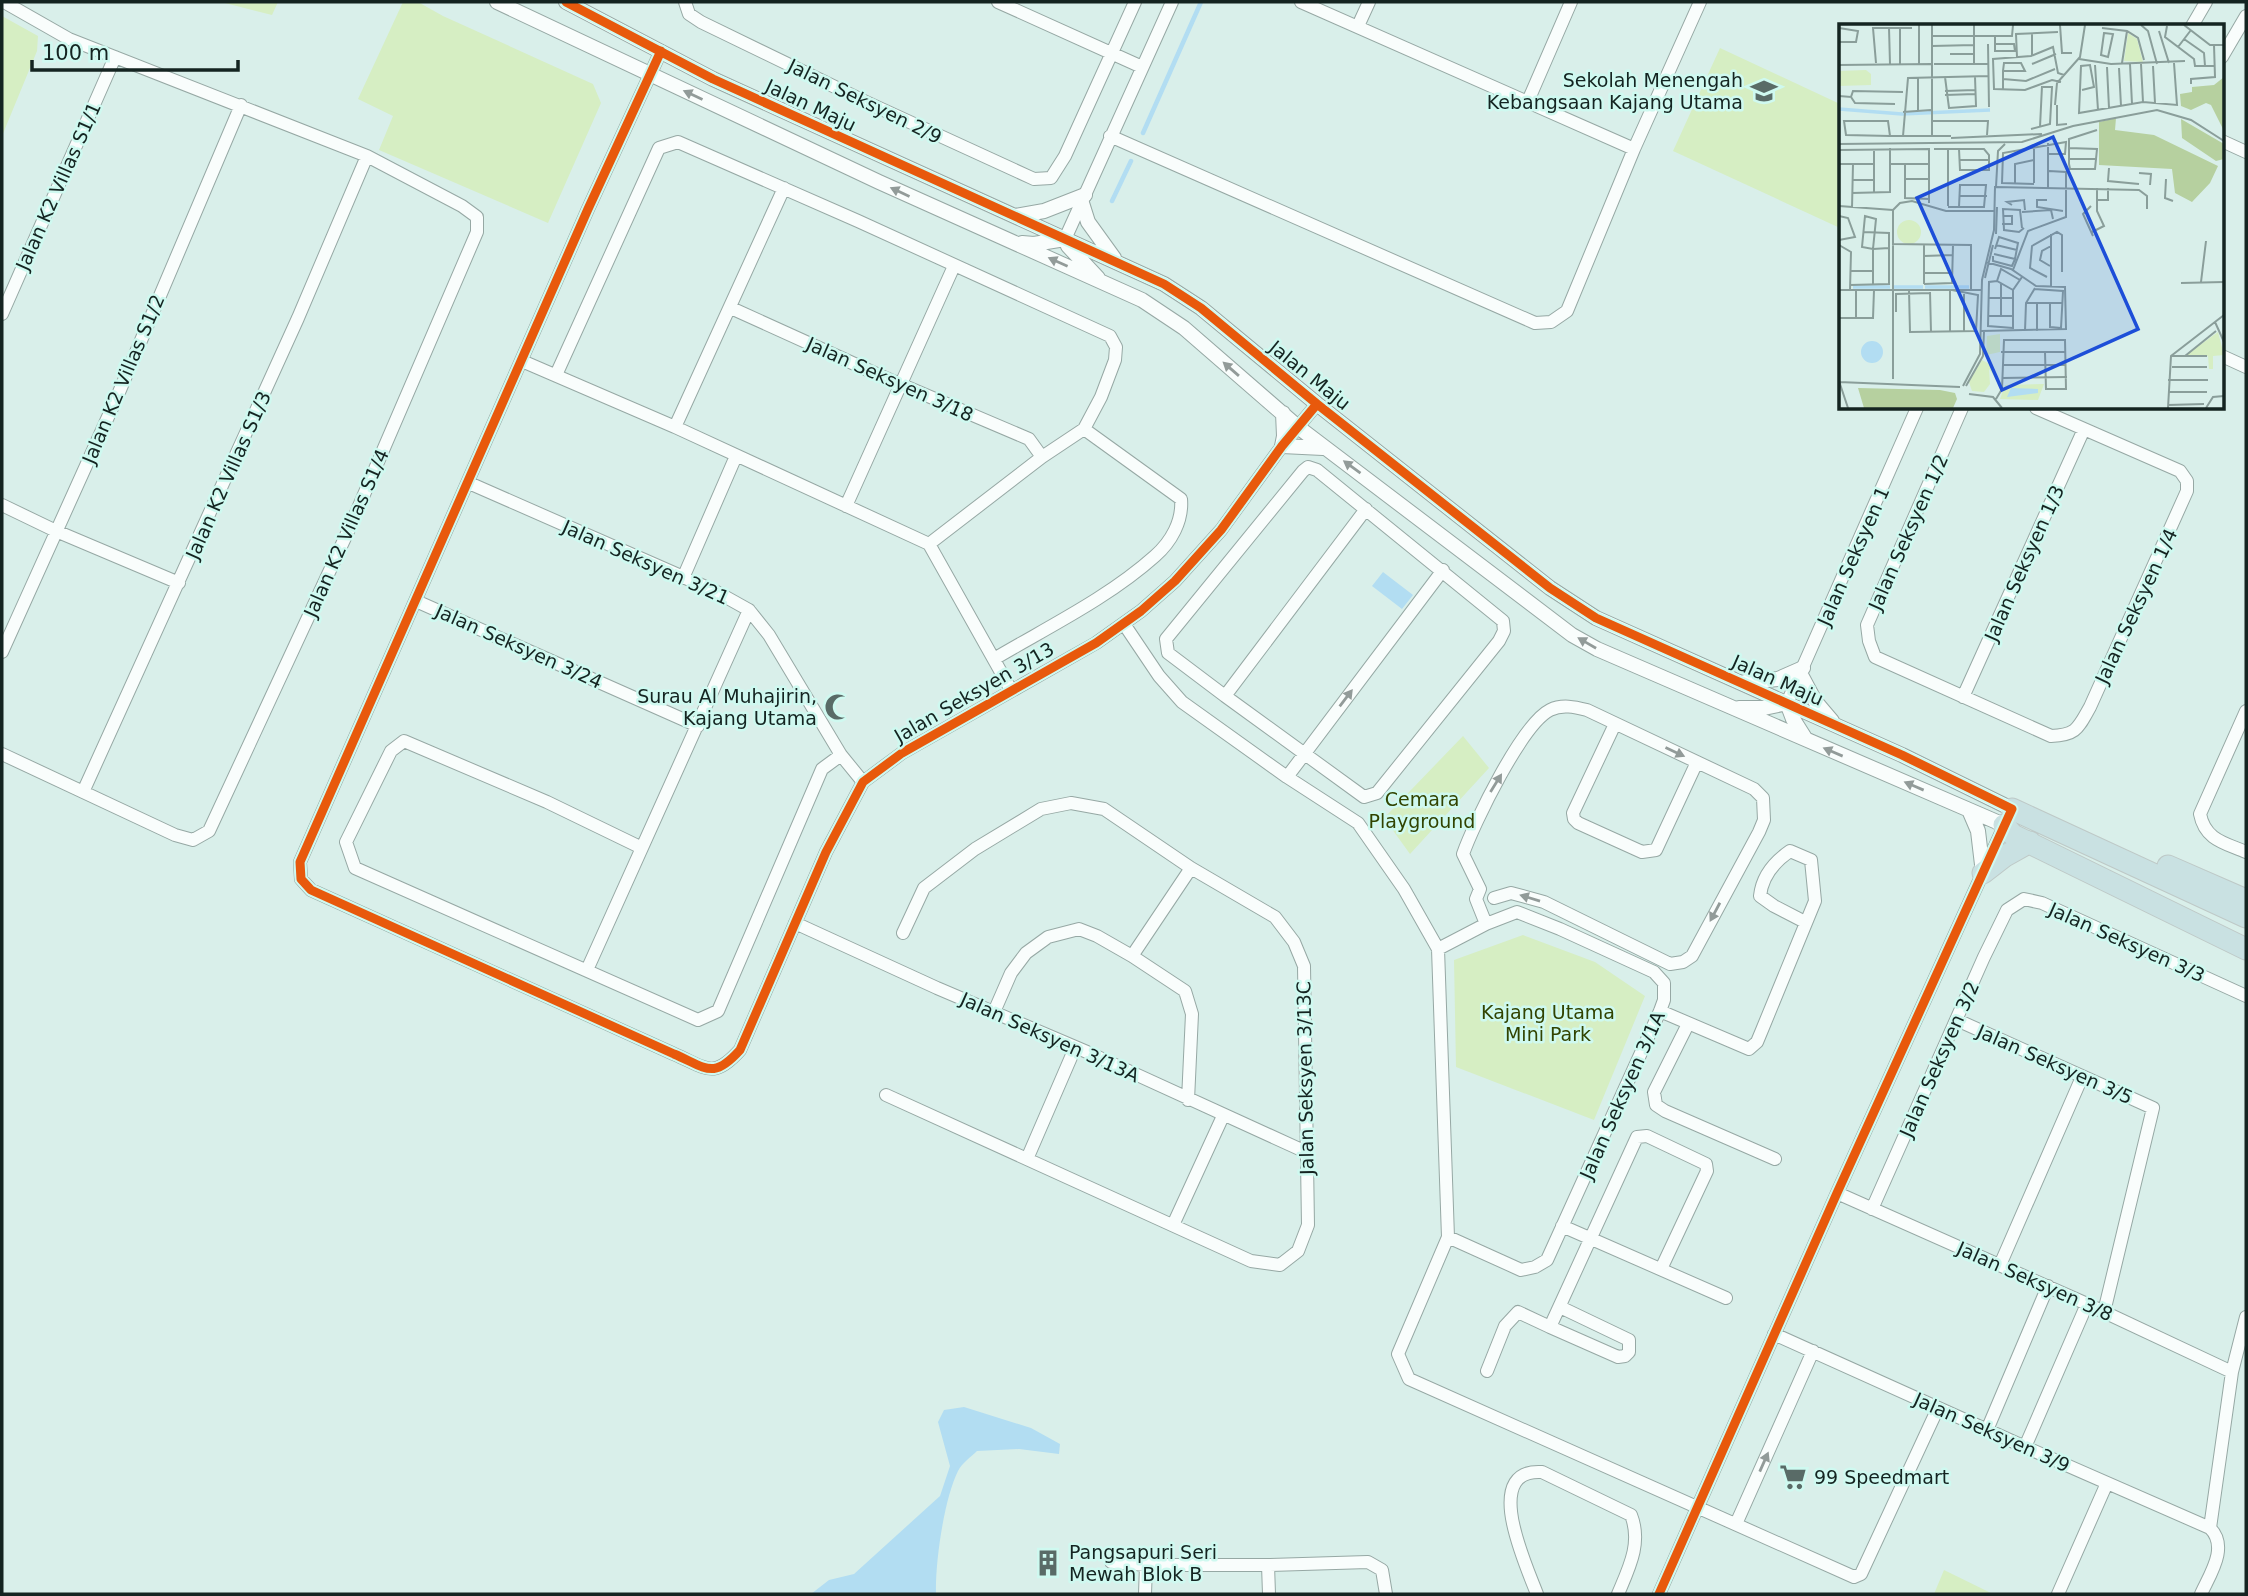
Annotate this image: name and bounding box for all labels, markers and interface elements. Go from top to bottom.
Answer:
inset map [1839,24,2224,410]
scale bar [32,28,238,72]
text: 100 m [42,41,109,65]
street label: Jalan Seksyen 2/9 [784,54,946,148]
place label: Sekolah Menengah Kebangsaan Kajang Utama [1487,69,1743,113]
street label: Jalan Maju [761,74,860,136]
school or university icon: Sekolah Menengah Kebangsaan Kajang Utama [1749,76,1779,106]
one-way arrow [683,90,703,101]
street label: Jalan K2 Villas S1/1 [11,99,105,274]
one-way arrow [889,186,910,197]
one-way arrow [1048,256,1068,268]
street label: Jalan K2 Villas S1/2 [77,291,169,468]
street label: Jalan Seksyen 3/18 [802,332,977,426]
street label: Jalan Maju [1264,335,1355,414]
one-way arrow [1222,361,1240,377]
street label: Jalan K2 Villas S1/3 [181,388,275,563]
street label: Jalan K2 Villas S1/4 [299,446,393,621]
street label: Jalan Seksyen 1/2 [1863,451,1952,614]
one-way arrow [1343,461,1361,475]
street label: Jalan Seksyen 1/3 [1979,482,2068,645]
street label: Jalan Seksyen 1 [1812,483,1894,630]
street label: Jalan Seksyen 3/21 [558,515,733,609]
street label: Jalan Seksyen 1/4 [2090,525,2182,688]
street label: Jalan Seksyen 3/24 [431,599,606,693]
street label: Jalan Seksyen 3/13 [889,637,1058,747]
one-way arrow [1578,637,1597,649]
street label: Jalan Maju [1728,650,1827,710]
place label: Surau Al Muhajirin, Kajang Utama [637,685,817,729]
one-way arrow [1339,689,1353,707]
mosque icon: Surau Al Muhajirin, Kajang Utama [823,692,853,722]
one-way arrow [1665,746,1685,758]
one-way arrow [1822,746,1843,757]
one-way arrow [1490,774,1503,793]
one-way arrow [1904,781,1925,792]
park label: Cemara Playground [1369,788,1475,832]
one-way arrow [1520,893,1541,903]
street label: Jalan Seksyen 3/3 [2045,897,2208,986]
one-way arrow [1709,902,1720,922]
street label: Jalan Seksyen 3/2 [1894,978,1983,1141]
street label: Jalan Seksyen 3/13C [1292,981,1318,1176]
street label: Jalan Seksyen 3/13A [956,987,1143,1086]
park label: Kajang Utama Mini Park [1481,1001,1615,1045]
street label: Jalan Seksyen 3/1A [1575,1008,1669,1183]
street label: Jalan Seksyen 3/5 [1973,1019,2136,1108]
street label: Jalan Seksyen 3/8 [1953,1236,2116,1325]
street label: Jalan Seksyen 3/9 [1910,1387,2073,1476]
one-way arrow [1758,1452,1770,1472]
supermarket icon: 99 Speedmart [1778,1462,1808,1492]
place label: 99 Speedmart [1814,1466,1949,1488]
place label: Pangsapuri Seri Mewah Blok B [1069,1541,1217,1585]
building icon: Pangsapuri Seri Mewah Blok B [1033,1548,1063,1578]

